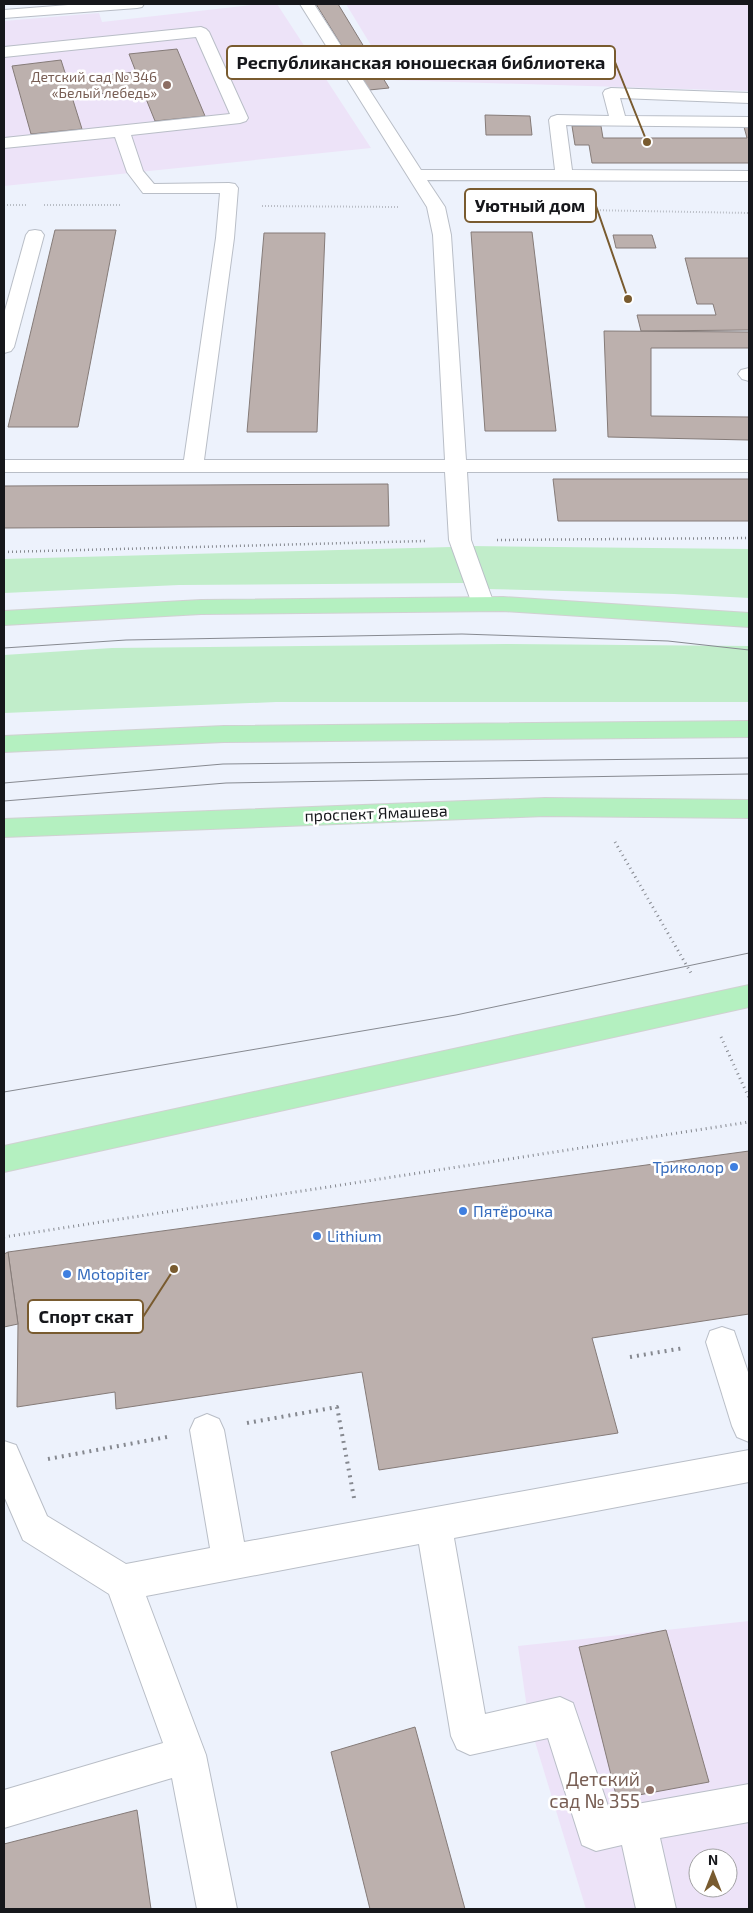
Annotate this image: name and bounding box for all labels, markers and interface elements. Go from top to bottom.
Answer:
callout: Республиканская юношеская библиотека [227,46,615,79]
text: Республиканская юношеская библиотека [237,51,605,73]
place label: Детский сад № 346 «Белый лебедь» [31,68,157,101]
marker: Детский сад № 346 «Белый лебедь» [161,79,173,91]
callout: Уютный дом [465,189,596,222]
text: Уютный дом [475,194,585,216]
street label: проспект Ямашева [304,801,448,824]
place label: Триколор [652,1157,724,1176]
marker: Триколор [728,1161,740,1173]
place label: Пятёрочка [473,1201,553,1220]
marker: Пятёрочка [457,1205,469,1217]
place label: Lithium [327,1226,382,1245]
marker: Lithium [311,1230,323,1242]
place label: Motopiter [77,1264,150,1283]
marker: Motopiter [61,1268,73,1280]
callout: Спорт скат [28,1300,143,1333]
text: Спорт скат [39,1305,133,1327]
place label: Детский сад № 355 [549,1767,640,1812]
marker: Детский сад № 355 [644,1784,656,1796]
north arrow [688,1848,738,1898]
text: N [708,1851,718,1868]

